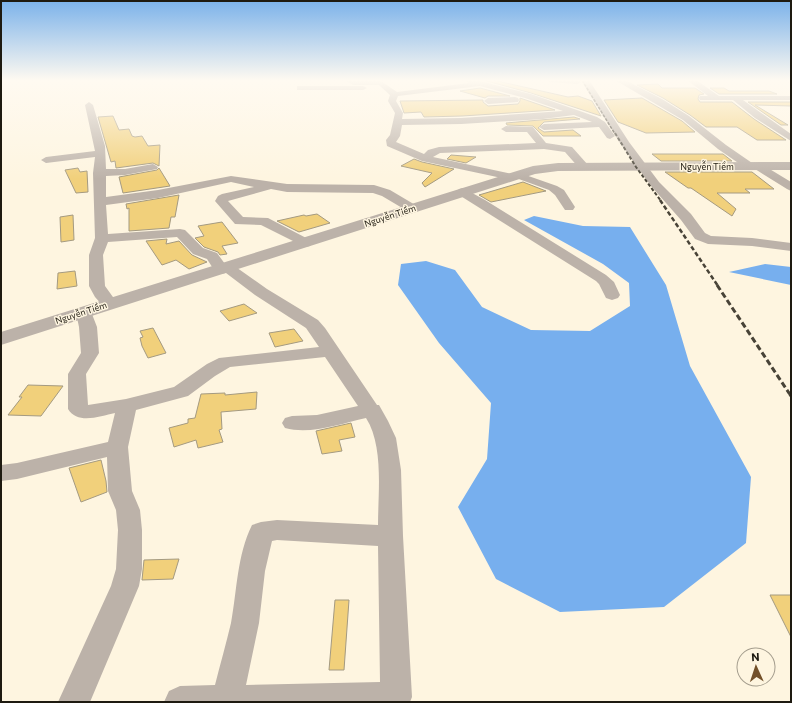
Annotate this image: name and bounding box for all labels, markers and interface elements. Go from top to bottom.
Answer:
street label: Nguyễn Tiềm [680,160,734,172]
street label: Nguyễn Tiềm [362,201,417,229]
street label: Nguyễn Tiềm [53,298,108,326]
north arrow [736,647,776,687]
text: N [751,650,760,663]

